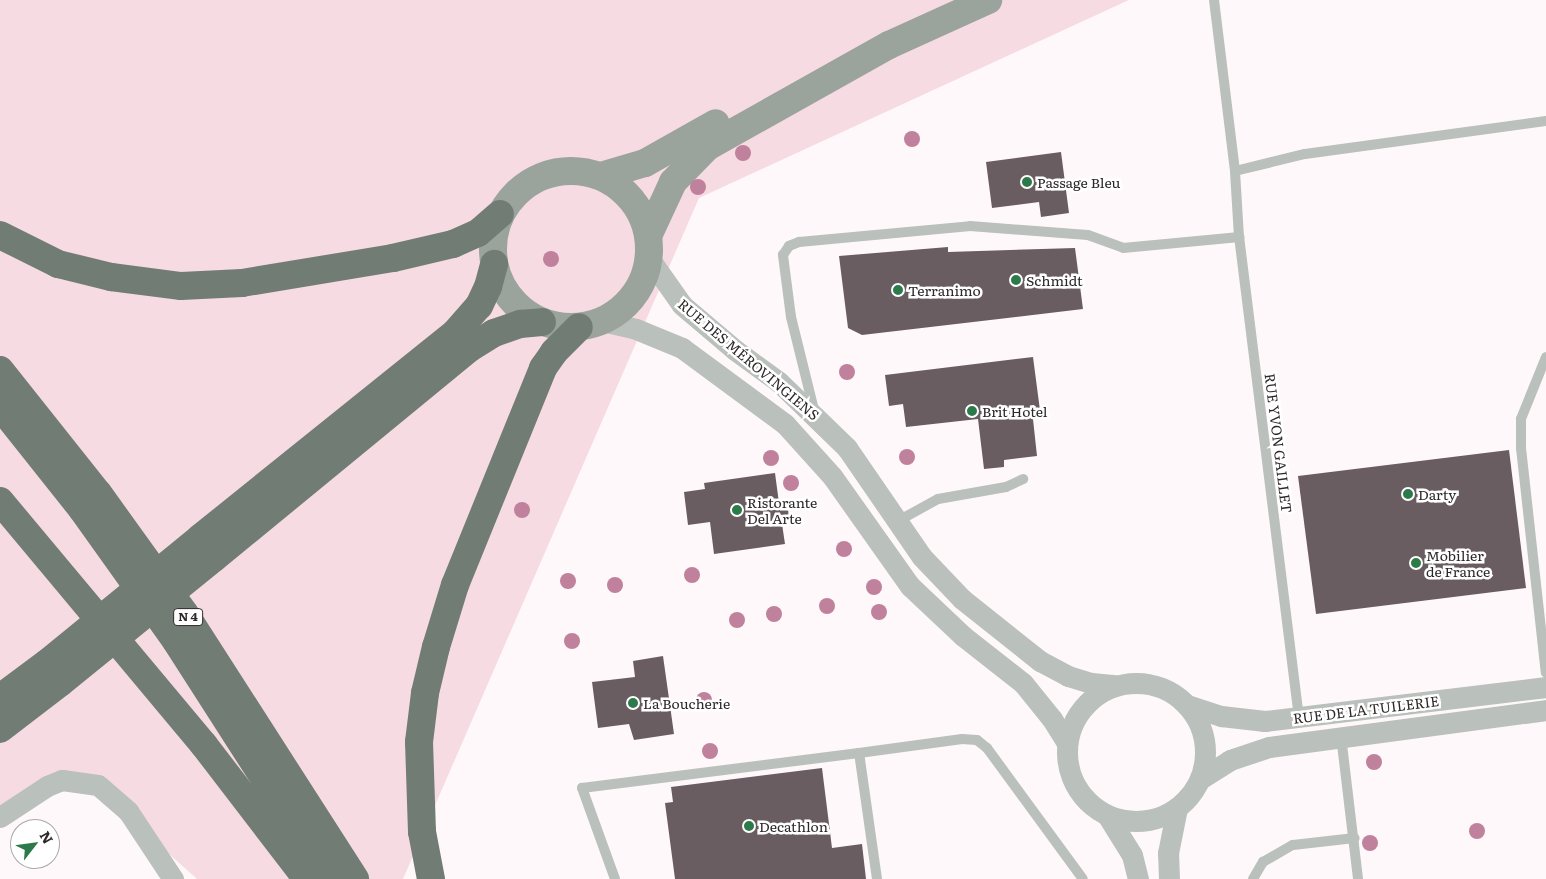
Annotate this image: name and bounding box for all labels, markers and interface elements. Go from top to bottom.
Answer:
place label: Passage Bleu [1037,174,1120,190]
marker: Passage Bleu [1021,176,1033,188]
place label: Schmidt [1026,272,1083,288]
marker: Schmidt [1010,274,1022,286]
place label: Terranimo [908,282,981,298]
marker: Terranimo [892,284,904,296]
street label: RUE DES MÉROVINGIENS [675,295,823,423]
street label: RUE YVON GAILLET [1262,372,1296,514]
place label: Brit Hotel [982,403,1048,419]
marker: Brit Hotel [966,405,978,417]
place label: Darty [1418,486,1456,502]
marker: Darty [1402,488,1414,500]
place label: Ristorante Del Arte [747,494,817,526]
marker: Ristorante Del Arte [731,504,743,516]
place label: Mobilier de France [1426,547,1490,580]
marker: Mobilier de France [1410,557,1422,569]
road number: N 4 [173,608,203,626]
street label: RUE DE LA TUILERIE [1292,692,1440,726]
place label: La Boucherie [643,695,730,711]
marker: La Boucherie [627,697,639,709]
place label: Decathlon [759,818,828,834]
north arrow [10,819,60,869]
marker: Decathlon [743,820,755,832]
text: N [36,827,59,847]

